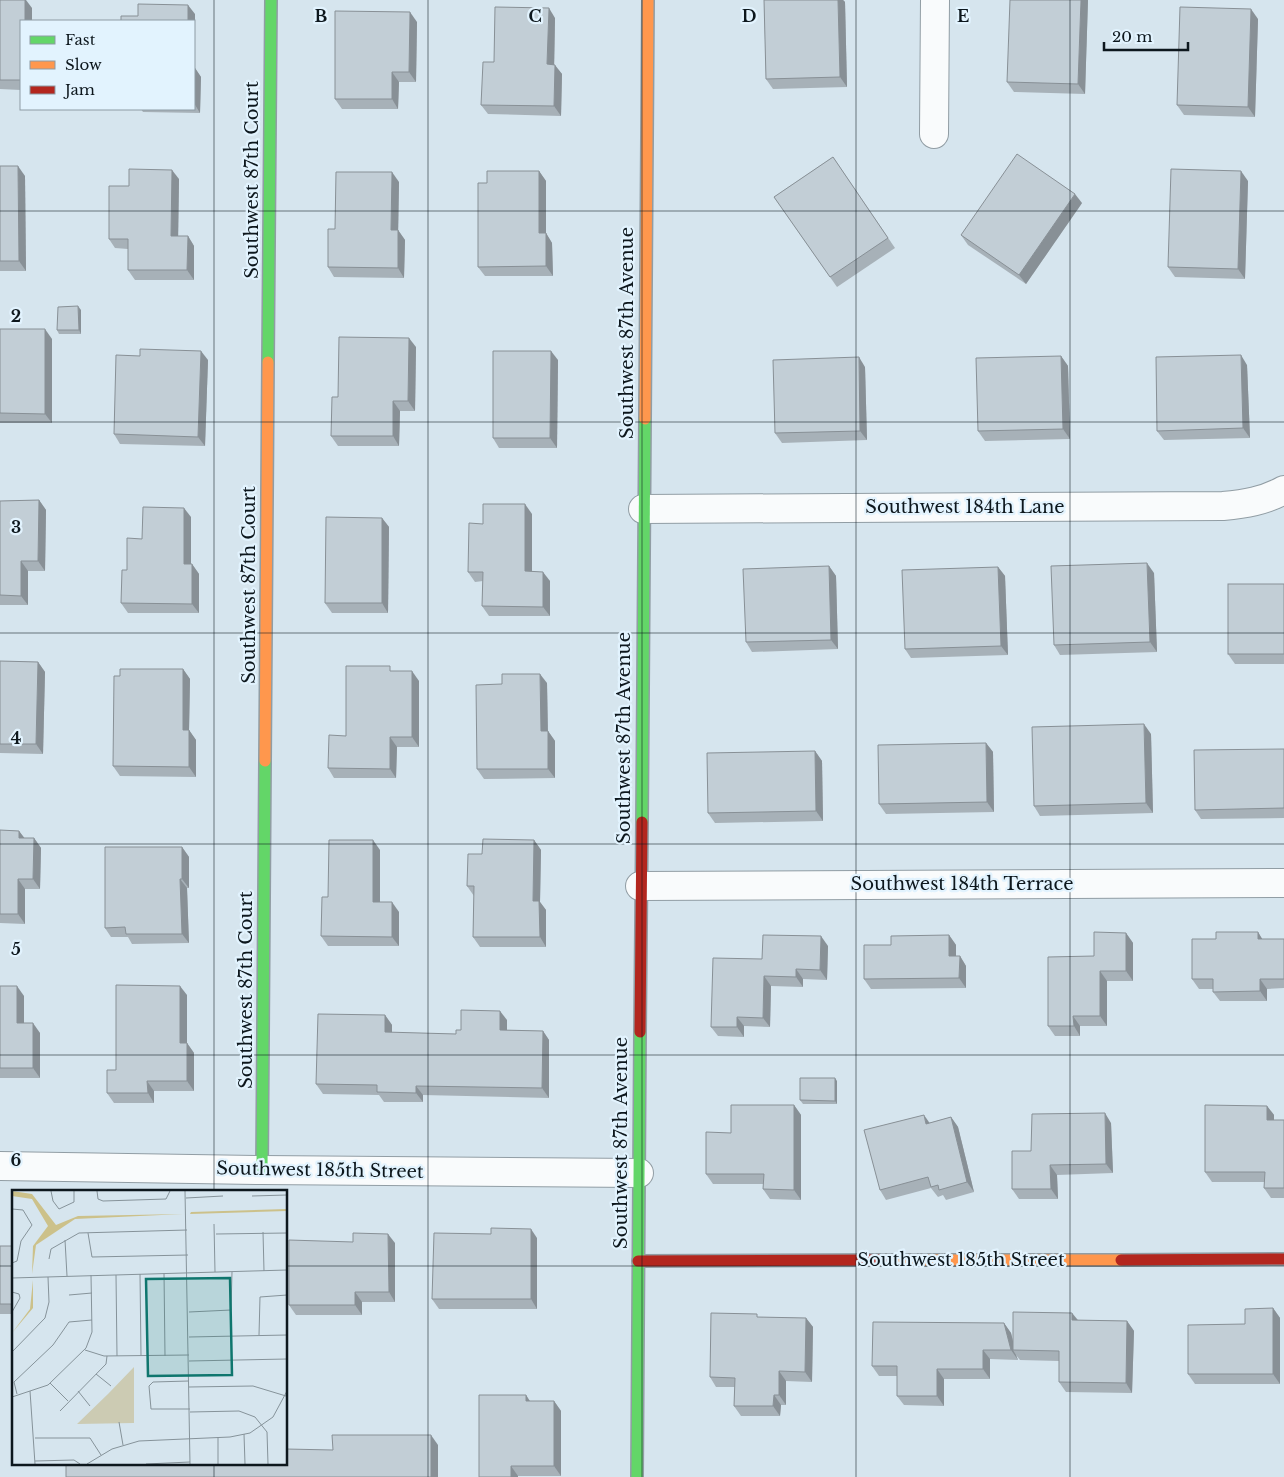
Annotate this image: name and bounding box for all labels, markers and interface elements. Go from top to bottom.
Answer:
text: B [315,6,328,26]
text: C [528,6,542,26]
text: D [742,6,756,26]
text: E [957,6,969,26]
legend [20,20,195,110]
scale bar [1104,20,1188,52]
text: 20 m [1112,27,1152,46]
text: Fast [65,30,96,49]
text: Slow [65,55,102,74]
text: Jam [63,80,95,99]
street label: Southwest 87th Court [241,81,263,279]
street label: Southwest 87th Avenue [616,227,638,439]
text: 2 [11,306,21,326]
street label: Southwest 87th Court [238,486,260,684]
street label: Southwest 184th Lane [865,496,1065,518]
text: 3 [11,517,21,537]
street label: Southwest 87th Avenue [613,632,635,844]
text: 4 [11,728,21,748]
street label: Southwest 184th Terrace [851,873,1073,895]
street label: Southwest 87th Court [235,891,257,1089]
text: 5 [11,939,21,959]
street label: Southwest 87th Avenue [610,1037,632,1249]
text: 6 [11,1150,22,1170]
street label: Southwest 185th Street [216,1157,424,1183]
inset map [12,1190,288,1464]
street label: Southwest 185th Street [857,1249,1065,1271]

